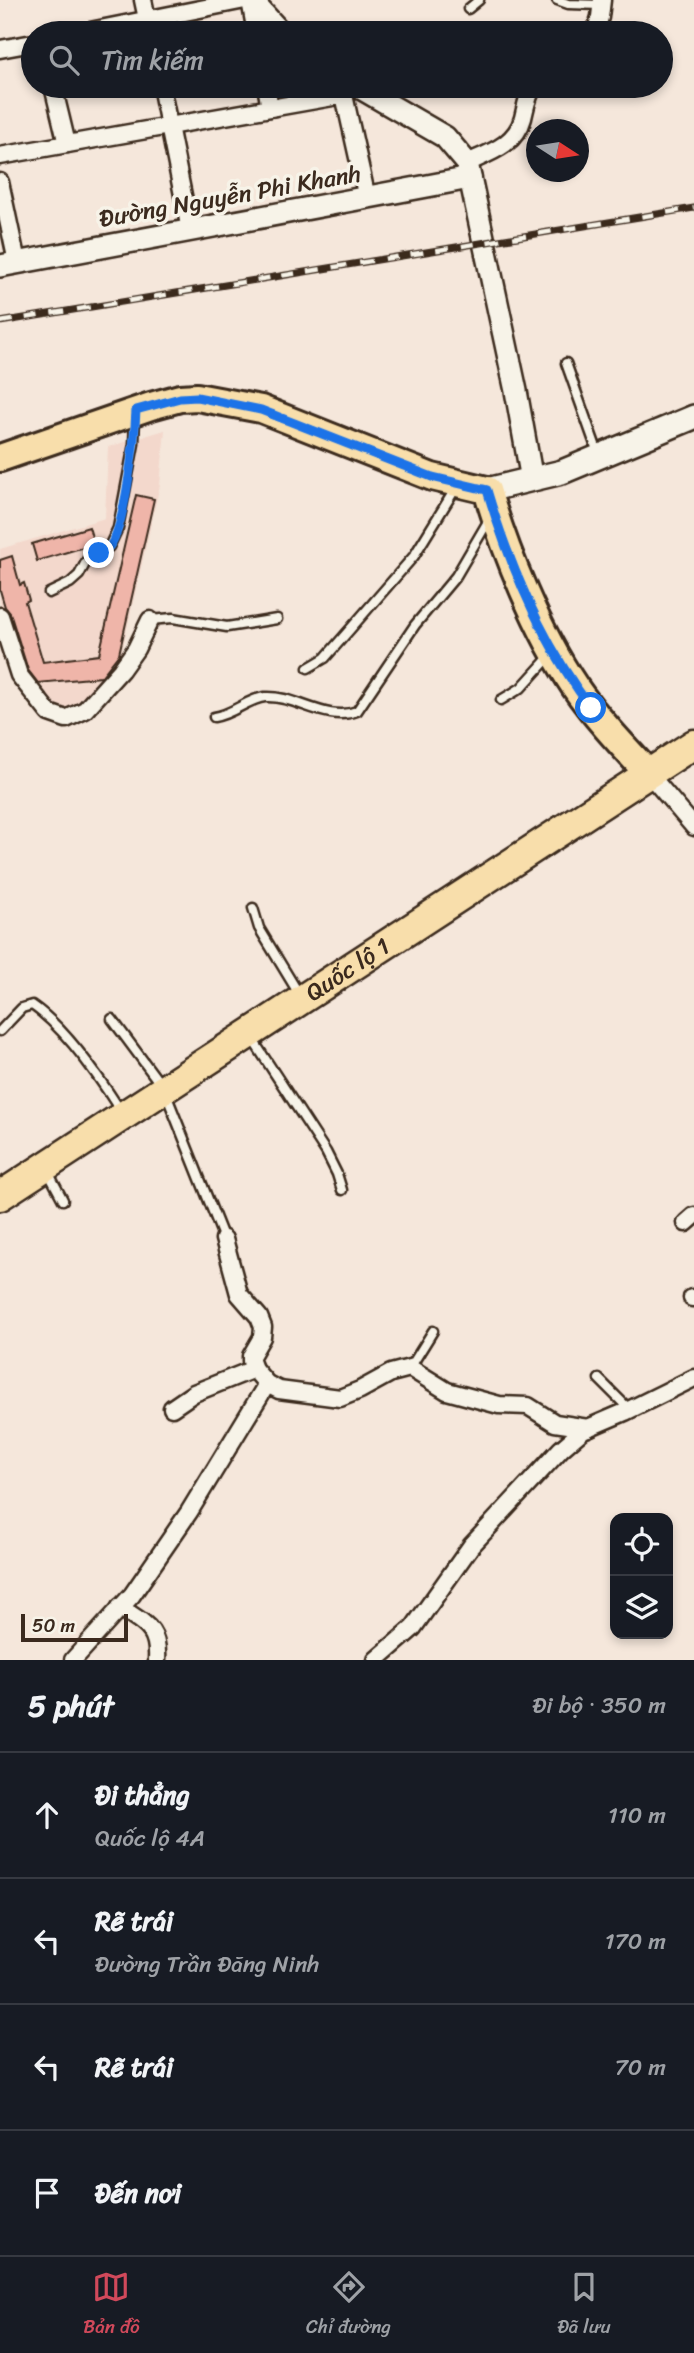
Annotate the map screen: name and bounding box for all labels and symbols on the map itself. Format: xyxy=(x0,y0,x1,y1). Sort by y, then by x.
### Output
north arrow xyxy=(526,119,589,182)
street label: Đường Nguyễn Phi Khanh xyxy=(96,152,364,240)
route end xyxy=(83,537,114,568)
route start xyxy=(575,692,606,723)
street label: Quốc lộ 1 xyxy=(297,926,399,1013)
scale bar xyxy=(21,1611,128,1643)

